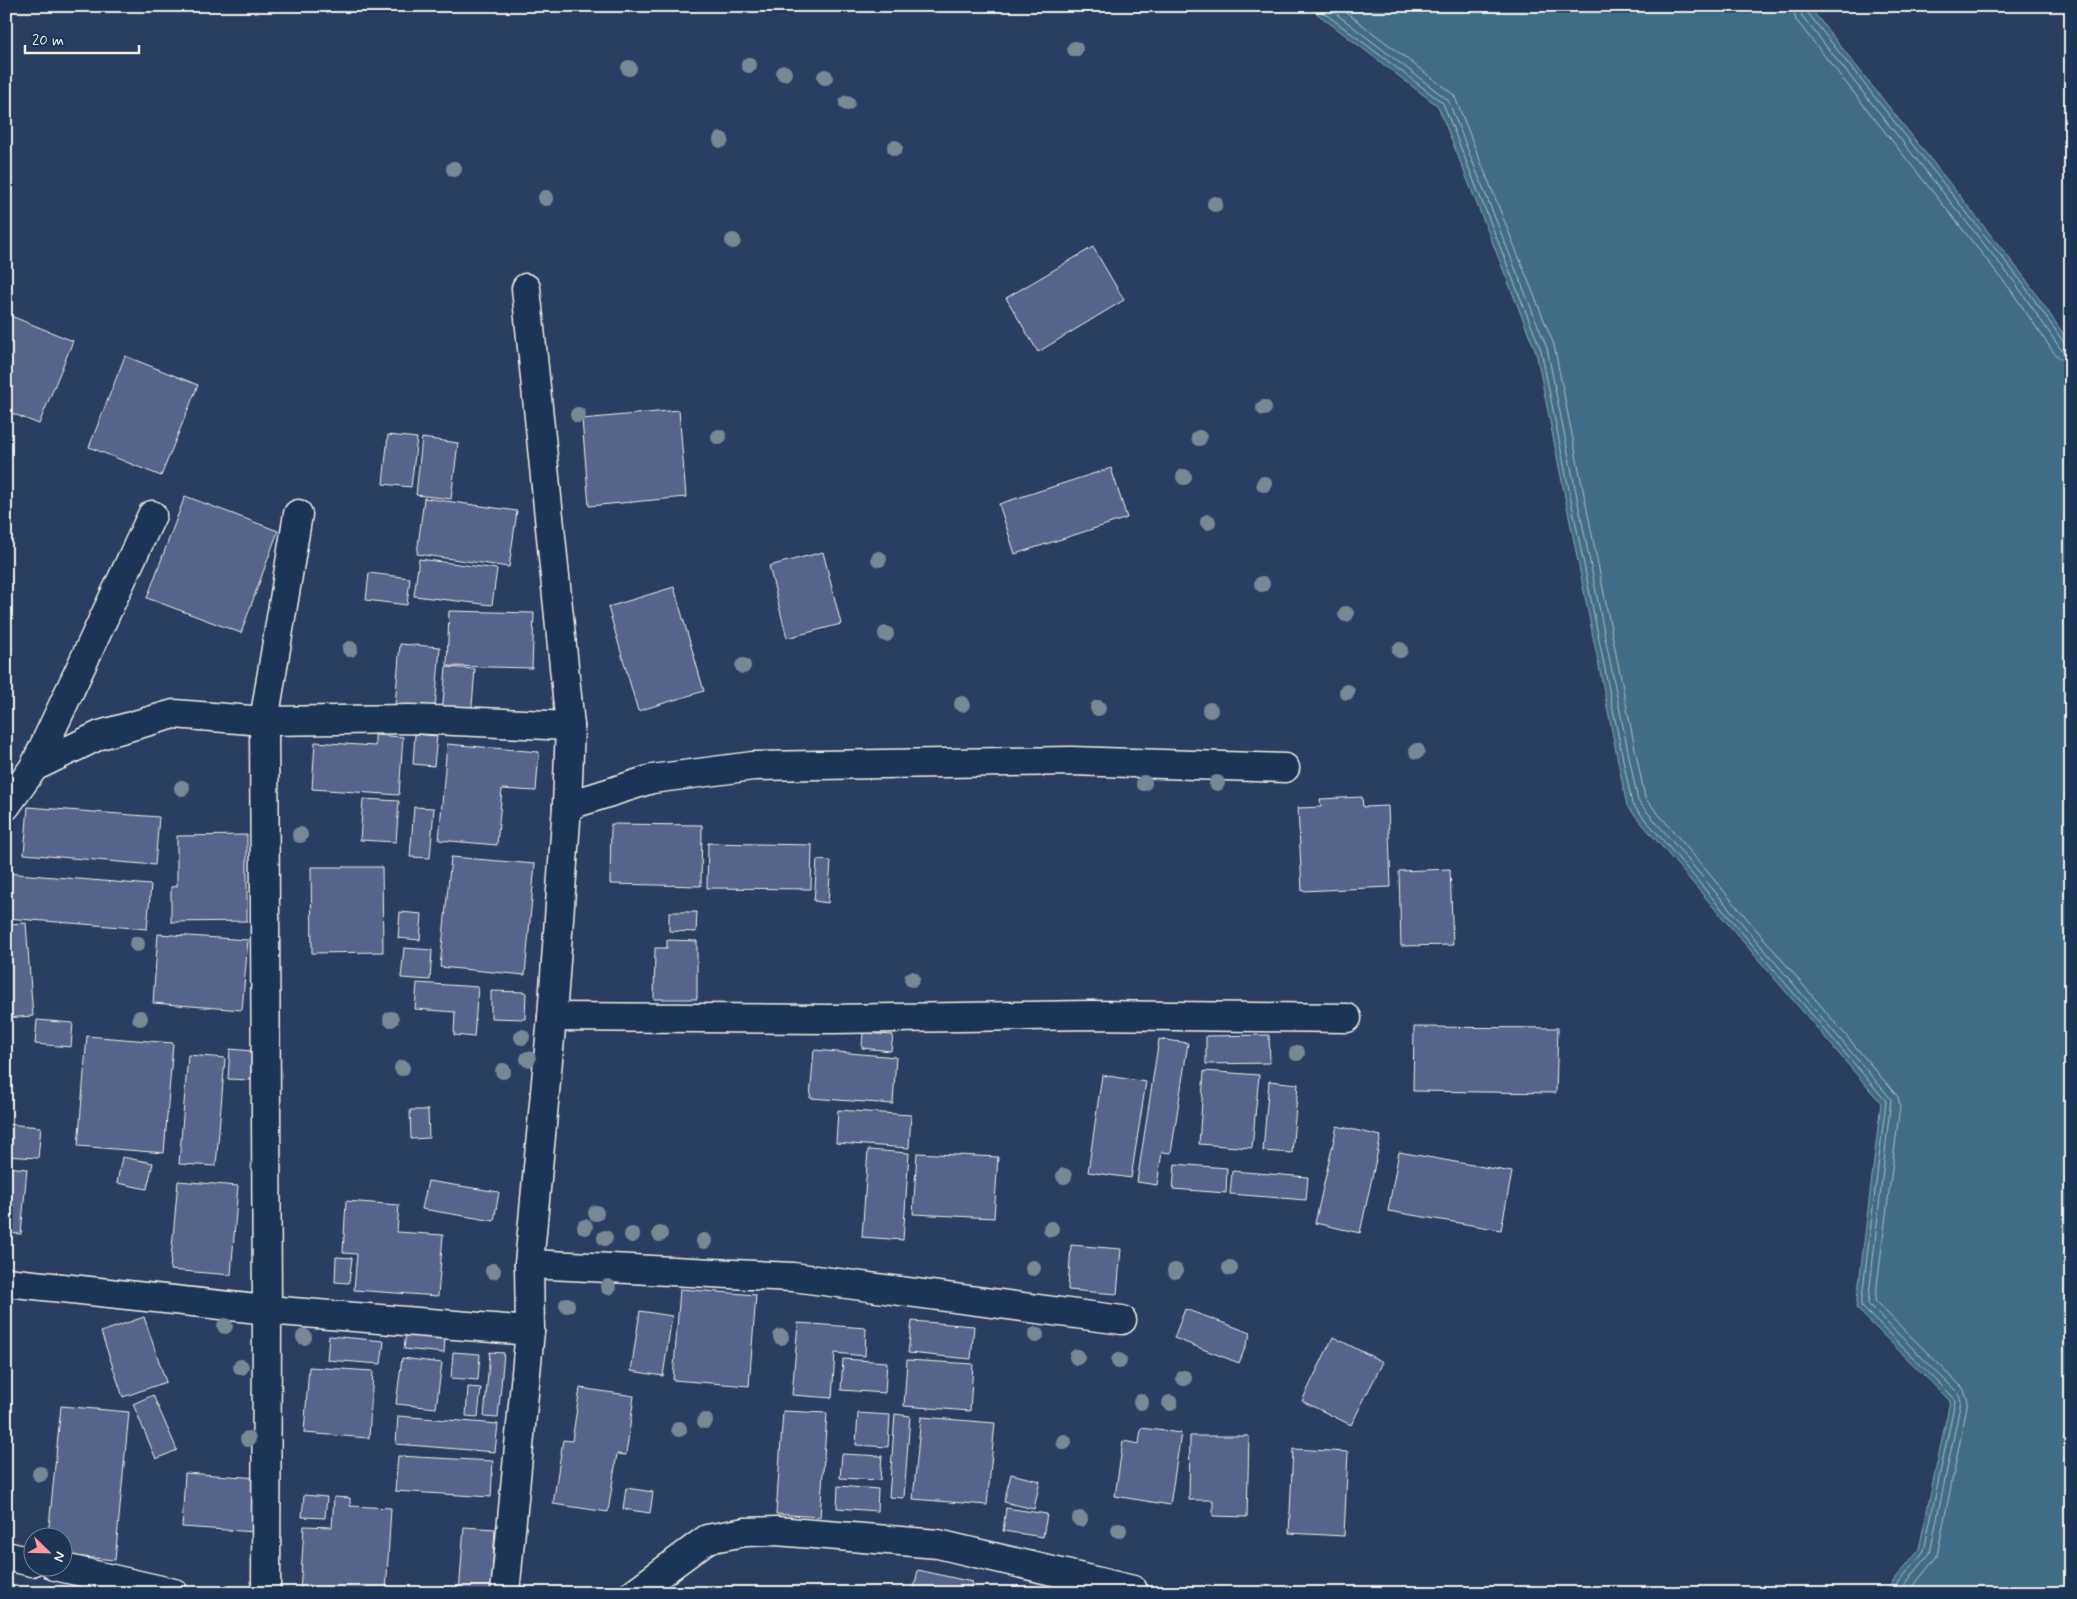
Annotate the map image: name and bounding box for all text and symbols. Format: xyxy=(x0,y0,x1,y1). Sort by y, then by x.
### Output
scale bar xyxy=(25,22,139,54)
text: 20 m xyxy=(32,31,64,51)
north arrow xyxy=(22,1526,72,1576)
text: N xyxy=(49,1549,69,1564)

